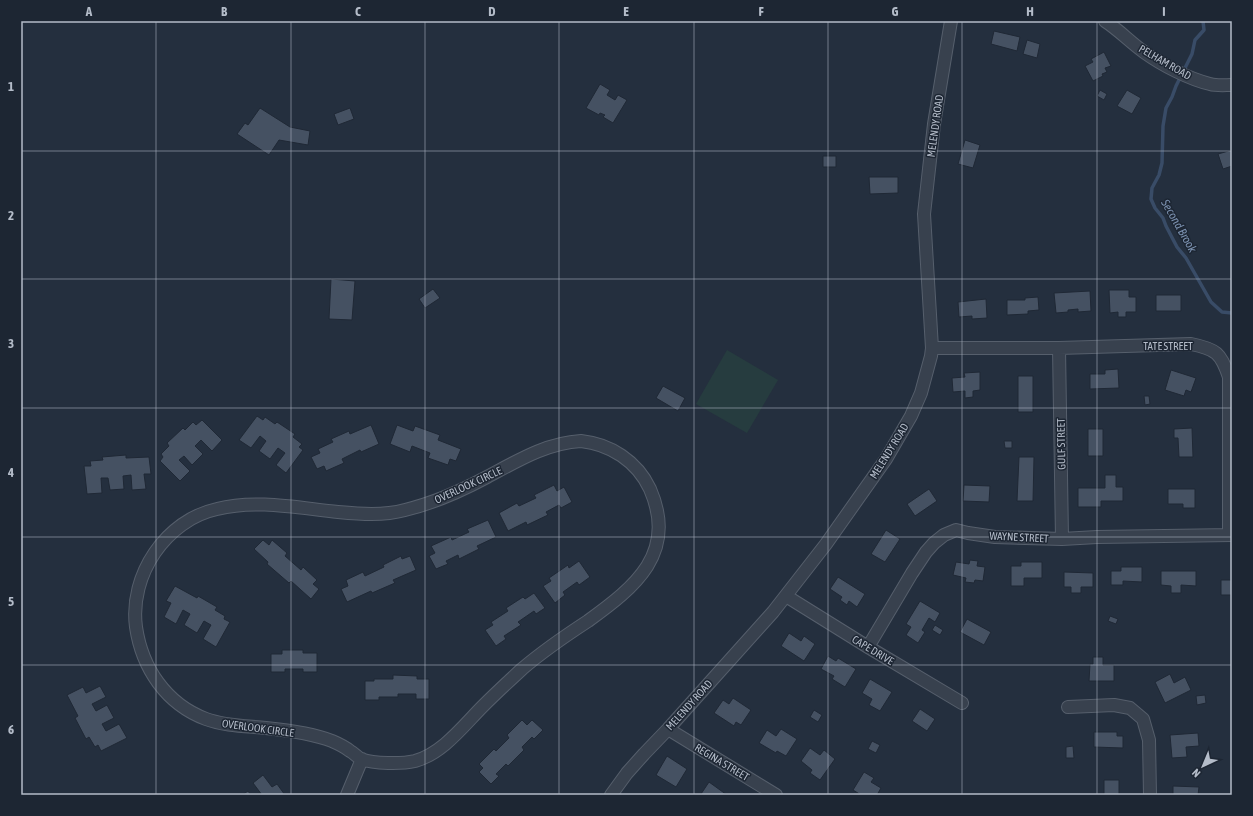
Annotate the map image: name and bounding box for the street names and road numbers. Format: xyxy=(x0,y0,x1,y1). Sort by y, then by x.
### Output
street label: PELHAM ROAD xyxy=(1137,42,1193,82)
street label: MELENDY ROAD xyxy=(925,94,945,158)
street label: TATE STREET xyxy=(1143,340,1193,352)
street label: GULF STREET xyxy=(1055,418,1067,470)
street label: MELENDY ROAD xyxy=(867,421,911,481)
street label: OVERLOOK CIRCLE xyxy=(433,464,504,506)
street label: WAYNE STREET xyxy=(989,529,1049,545)
street label: CAPE DRIVE xyxy=(850,633,896,667)
street label: MELENDY ROAD xyxy=(663,678,715,732)
street label: OVERLOOK CIRCLE xyxy=(221,717,295,739)
street label: REGINA STREET xyxy=(693,741,752,783)

